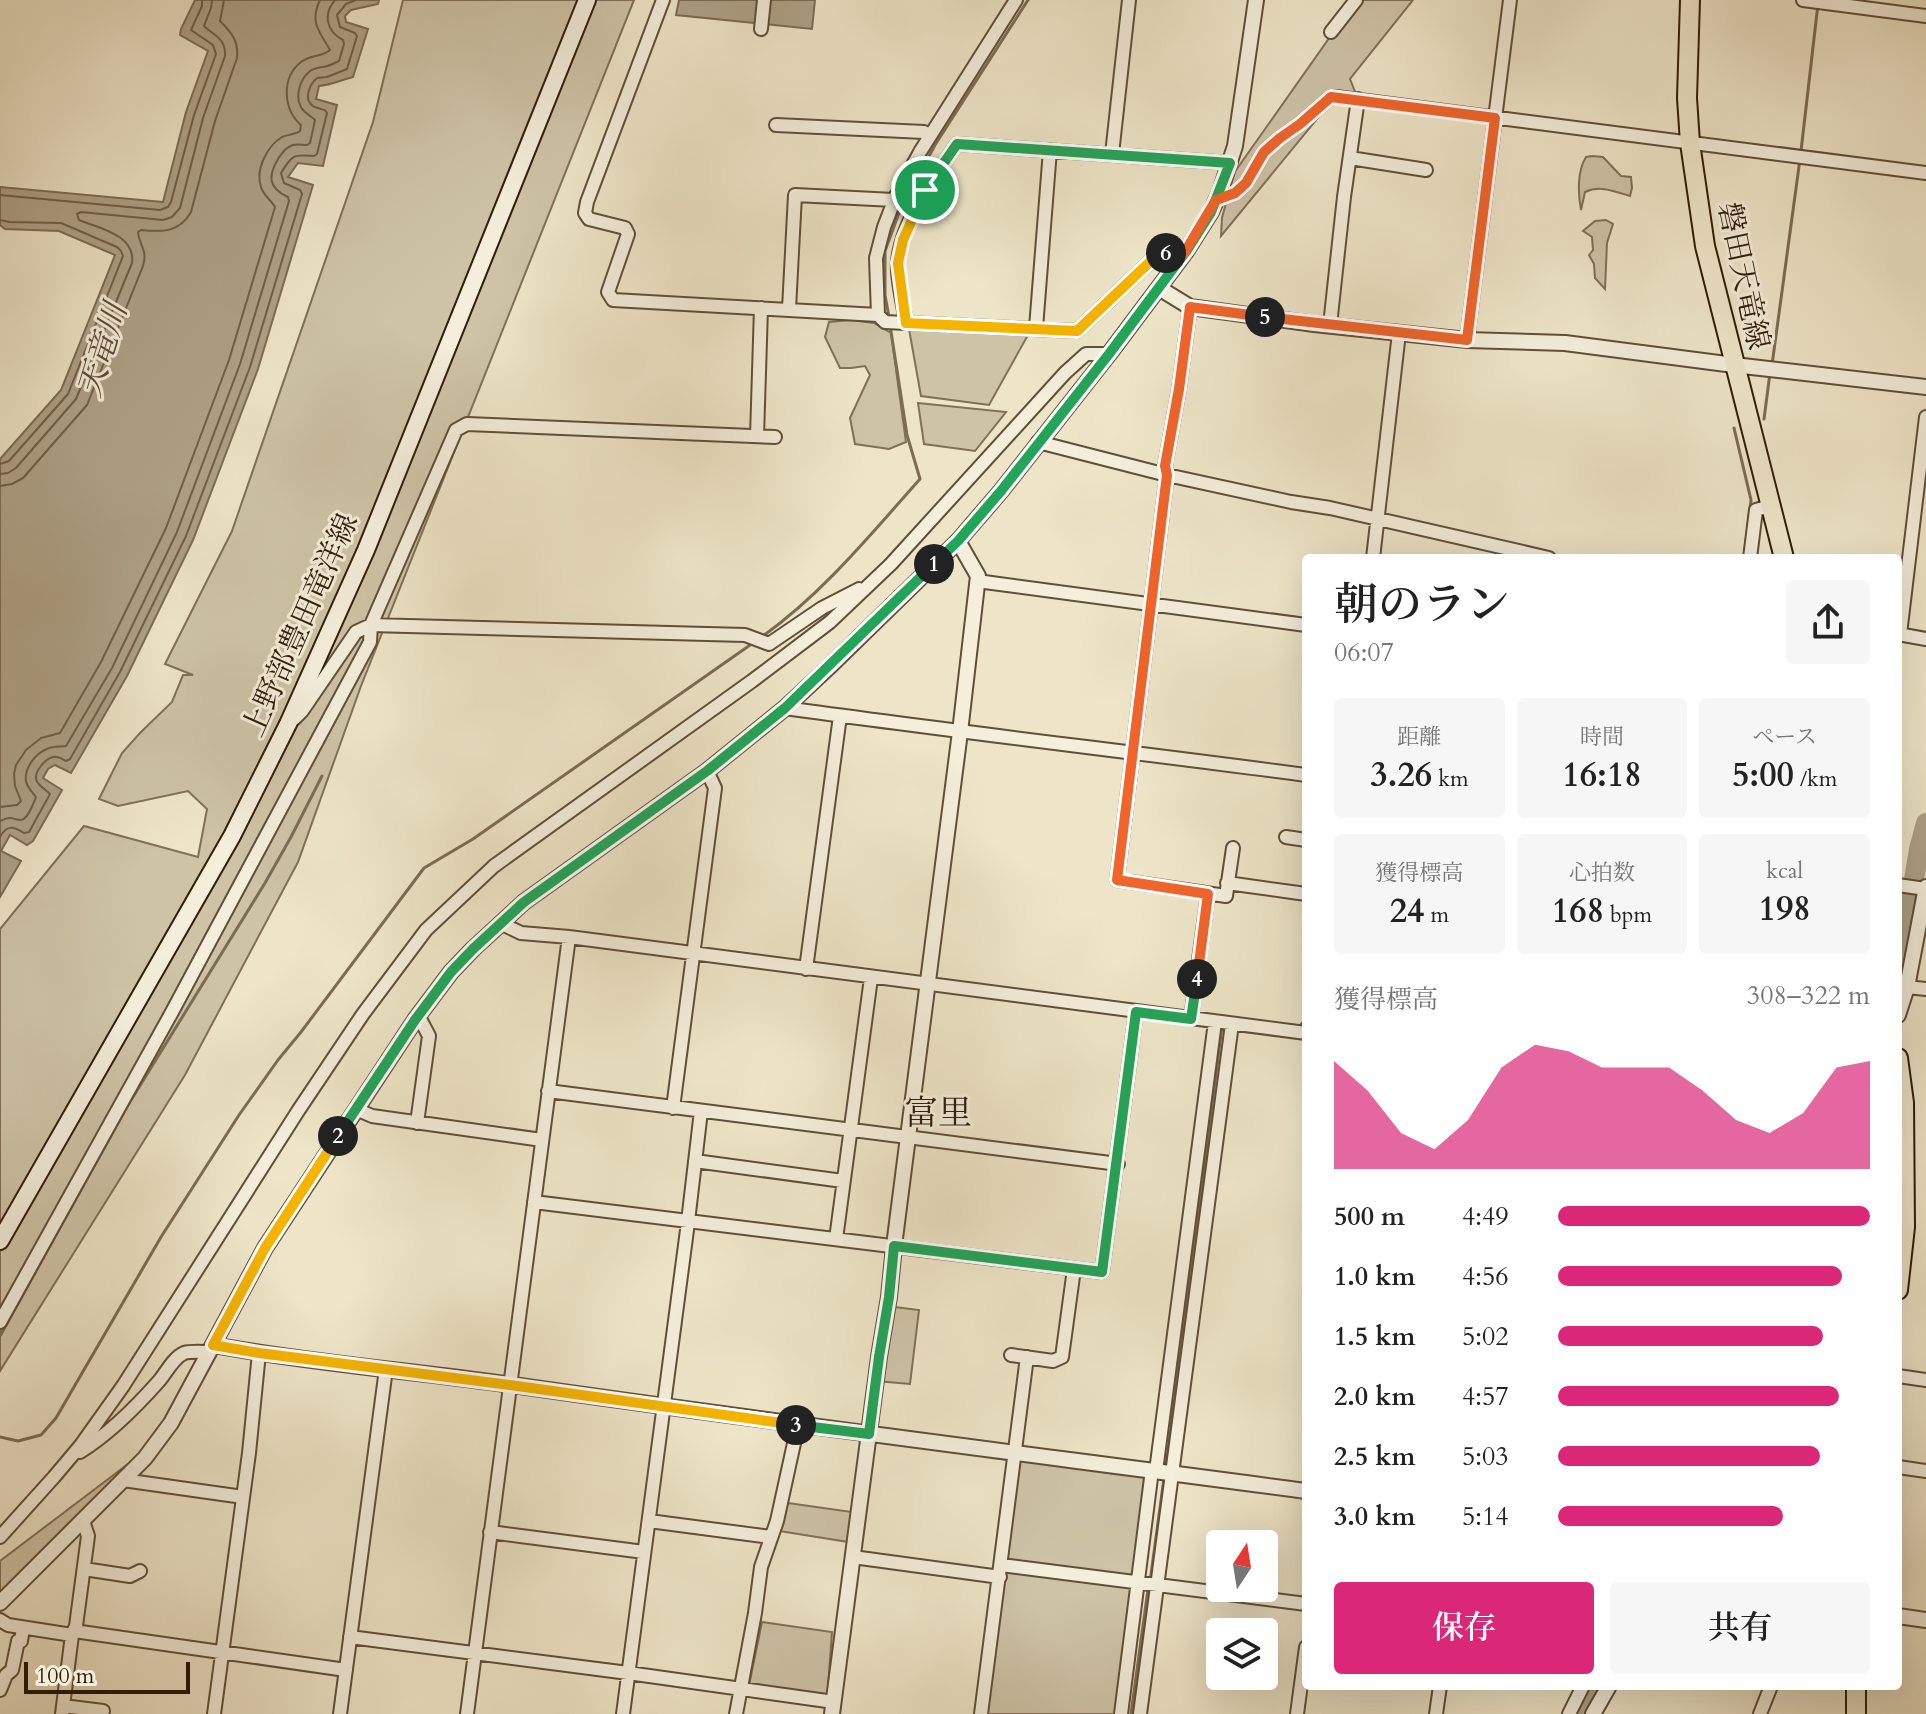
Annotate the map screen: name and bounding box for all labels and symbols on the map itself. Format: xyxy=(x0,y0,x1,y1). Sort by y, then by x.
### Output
pin xyxy=(891,156,959,224)
street label: 磐田天竜線 xyxy=(1708,198,1779,354)
pin: 6 xyxy=(1146,233,1186,273)
water label: 天竜川 xyxy=(68,295,139,403)
pin: 5 xyxy=(1245,297,1285,337)
street label: 上野部豊田竜洋線 xyxy=(233,507,368,743)
pin: 1 xyxy=(914,544,954,584)
pin: 4 xyxy=(1177,959,1217,999)
district label: 富里 xyxy=(904,1090,972,1136)
pin: 2 xyxy=(318,1116,358,1156)
pin: 3 xyxy=(776,1405,816,1445)
north arrow xyxy=(1206,1530,1278,1602)
scale bar xyxy=(24,1658,190,1694)

